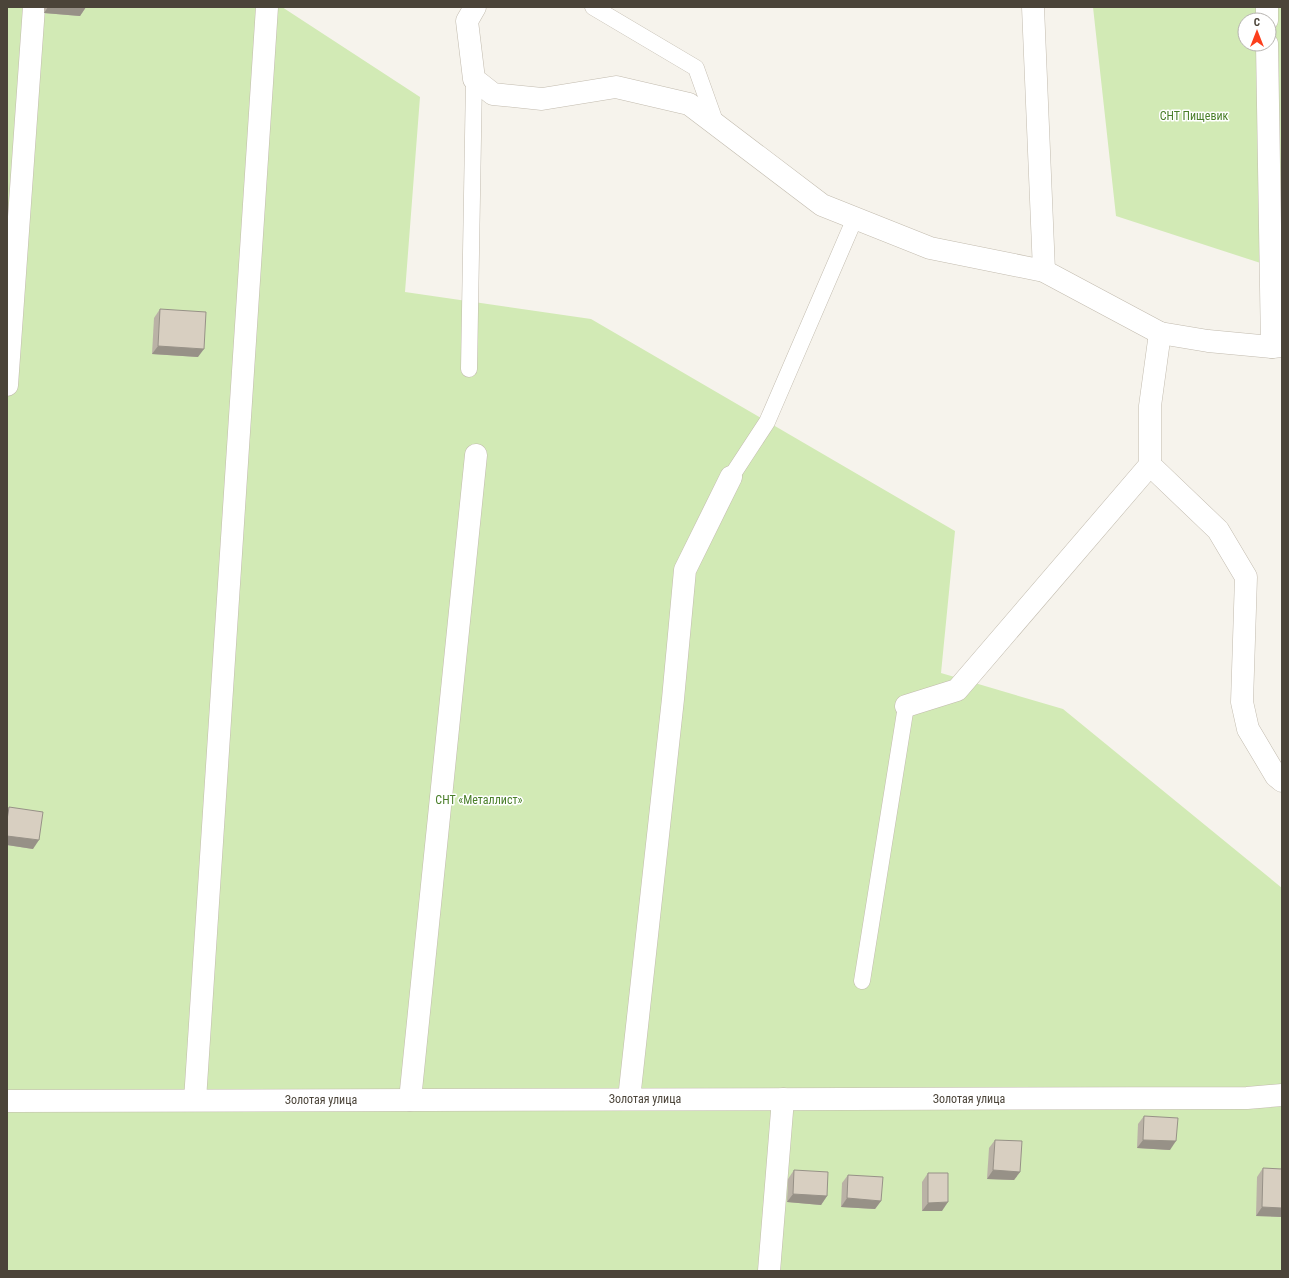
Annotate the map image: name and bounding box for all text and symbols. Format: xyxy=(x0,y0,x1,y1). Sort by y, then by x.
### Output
north arrow xyxy=(1237,12,1277,52)
text: С xyxy=(1254,16,1260,29)
park label: СНТ Пищевик xyxy=(1160,109,1229,123)
park label: СНТ «Металлист» xyxy=(435,793,523,807)
street label: Золотая улица xyxy=(609,1092,681,1106)
street label: Золотая улица xyxy=(933,1092,1005,1106)
street label: Золотая улица xyxy=(285,1093,357,1107)

